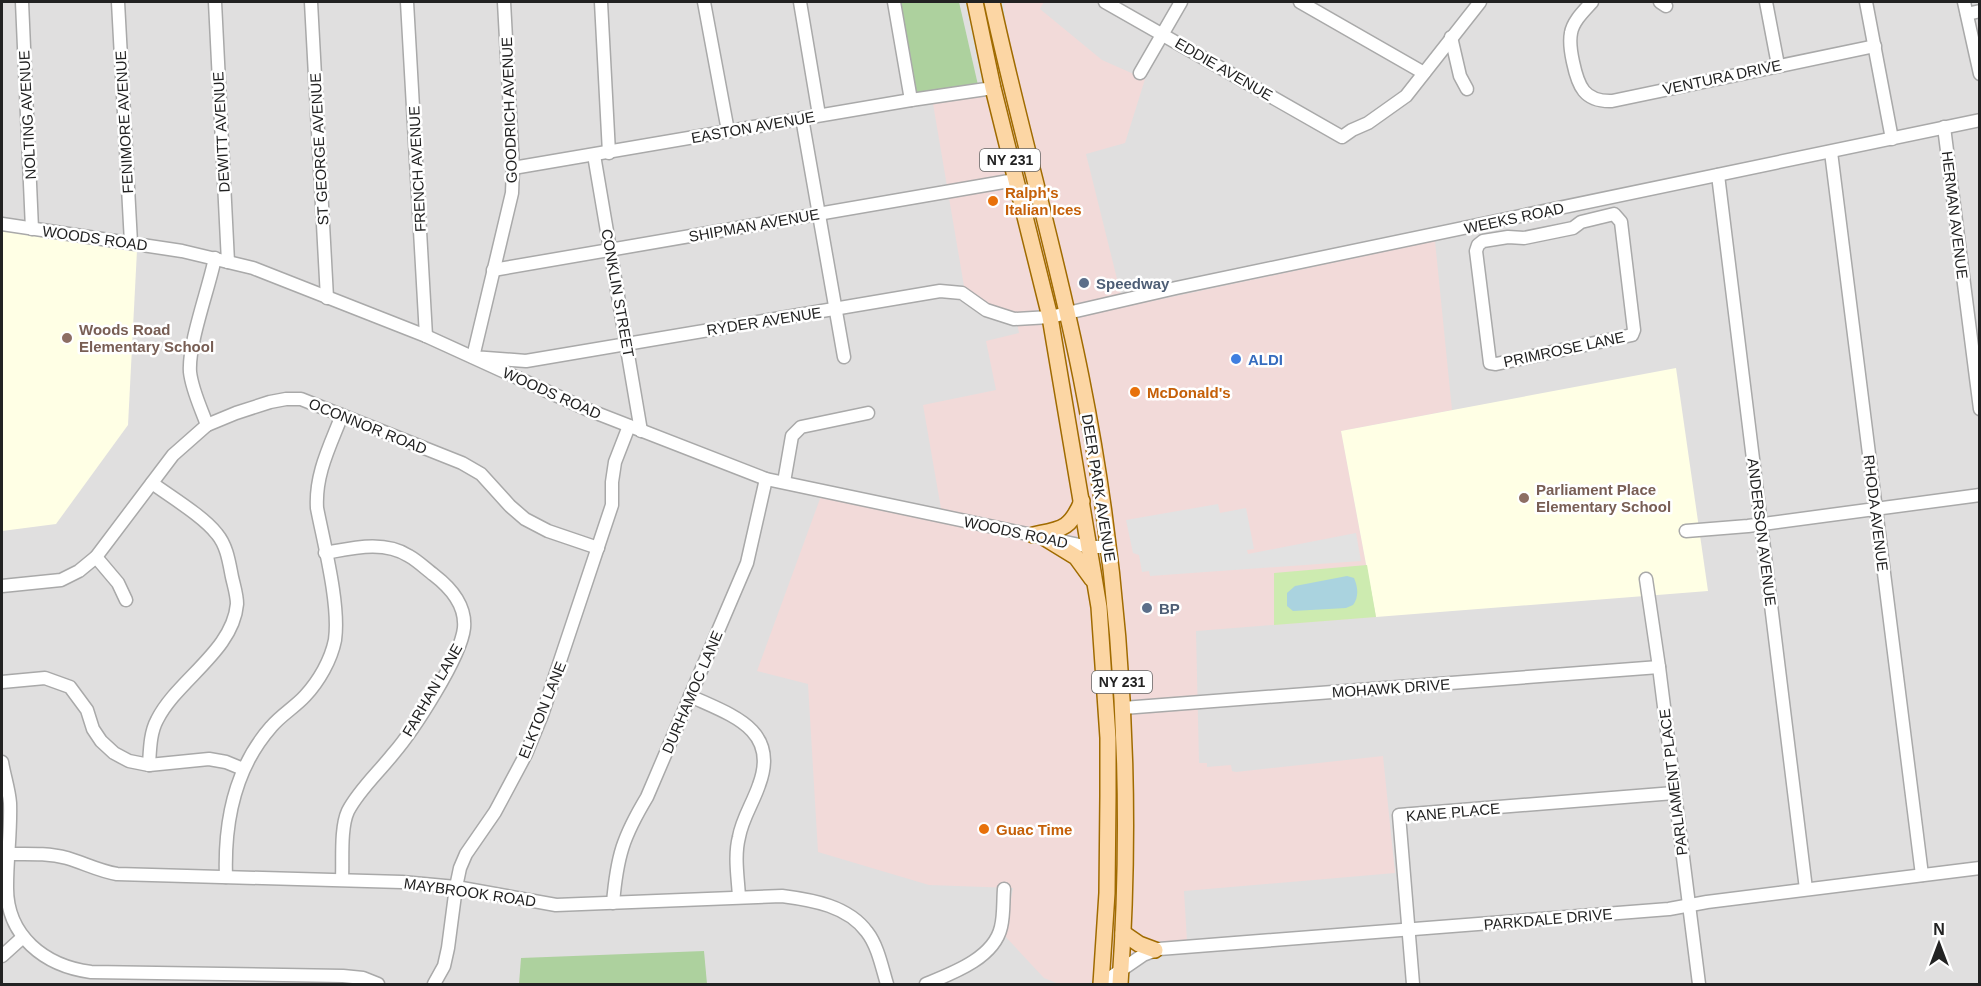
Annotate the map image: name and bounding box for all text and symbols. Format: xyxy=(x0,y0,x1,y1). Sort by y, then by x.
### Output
street label: EDDIE AVENUE xyxy=(1172,34,1276,104)
street label: GOODRICH AVENUE xyxy=(498,37,520,183)
street label: NOLTING AVENUE xyxy=(15,50,39,180)
street label: FENIMORE AVENUE xyxy=(112,50,136,194)
street label: VENTURA DRIVE xyxy=(1661,56,1783,98)
street label: DEWITT AVENUE xyxy=(209,71,233,193)
street label: ST GEORGE AVENUE xyxy=(307,72,331,226)
street label: FRENCH AVENUE xyxy=(405,105,429,233)
street label: EASTON AVENUE xyxy=(690,108,816,146)
road number: NY 231 xyxy=(980,149,1040,171)
street label: HERMAN AVENUE xyxy=(1939,150,1971,280)
place label: Ralph's Italian Ices xyxy=(1005,184,1082,218)
marker: Ralph's Italian Ices xyxy=(986,194,1000,208)
street label: WEEKS ROAD xyxy=(1463,199,1566,237)
street label: SHIPMAN AVENUE xyxy=(687,205,821,245)
street label: WOODS ROAD xyxy=(41,222,149,254)
street label: CONKLIN STREET xyxy=(598,227,638,359)
place label: Speedway xyxy=(1096,275,1170,292)
marker: Speedway xyxy=(1077,276,1091,290)
street label: RYDER AVENUE xyxy=(705,304,823,338)
place label: Woods Road Elementary School xyxy=(79,321,214,355)
street label: PRIMROSE LANE xyxy=(1502,328,1626,370)
marker: Woods Road Elementary School xyxy=(60,331,74,345)
place label: ALDI xyxy=(1248,351,1283,368)
marker: ALDI xyxy=(1229,352,1243,366)
street label: WOODS ROAD xyxy=(500,364,604,422)
place label: McDonald's xyxy=(1147,384,1231,401)
marker: McDonald's xyxy=(1128,385,1142,399)
street label: OCONNOR ROAD xyxy=(306,395,430,458)
street label: DEER PARK AVENUE xyxy=(1079,413,1119,563)
street label: RHODA AVENUE xyxy=(1860,454,1892,572)
street label: ANDERSON AVENUE xyxy=(1744,457,1780,607)
place label: Parliament Place Elementary School xyxy=(1536,481,1671,515)
marker: Parliament Place Elementary School xyxy=(1517,491,1531,505)
street label: WOODS ROAD xyxy=(962,513,1070,551)
place label: BP xyxy=(1159,600,1180,617)
marker: BP xyxy=(1140,601,1154,615)
street label: DURHAMOC LANE xyxy=(658,628,726,756)
street label: FARHAN LANE xyxy=(399,641,465,739)
street label: ELKTON LANE xyxy=(515,659,569,761)
road number: NY 231 xyxy=(1092,671,1152,693)
street label: MOHAWK DRIVE xyxy=(1331,675,1451,701)
street label: PARLIAMENT PLACE xyxy=(1656,708,1690,856)
street label: KANE PLACE xyxy=(1405,799,1501,825)
place label: Guac Time xyxy=(996,821,1072,838)
marker: Guac Time xyxy=(977,822,991,836)
street label: MAYBROOK ROAD xyxy=(403,874,537,910)
street label: PARKDALE DRIVE xyxy=(1483,905,1613,933)
north arrow xyxy=(1909,914,1969,974)
text: N xyxy=(1933,921,1945,938)

